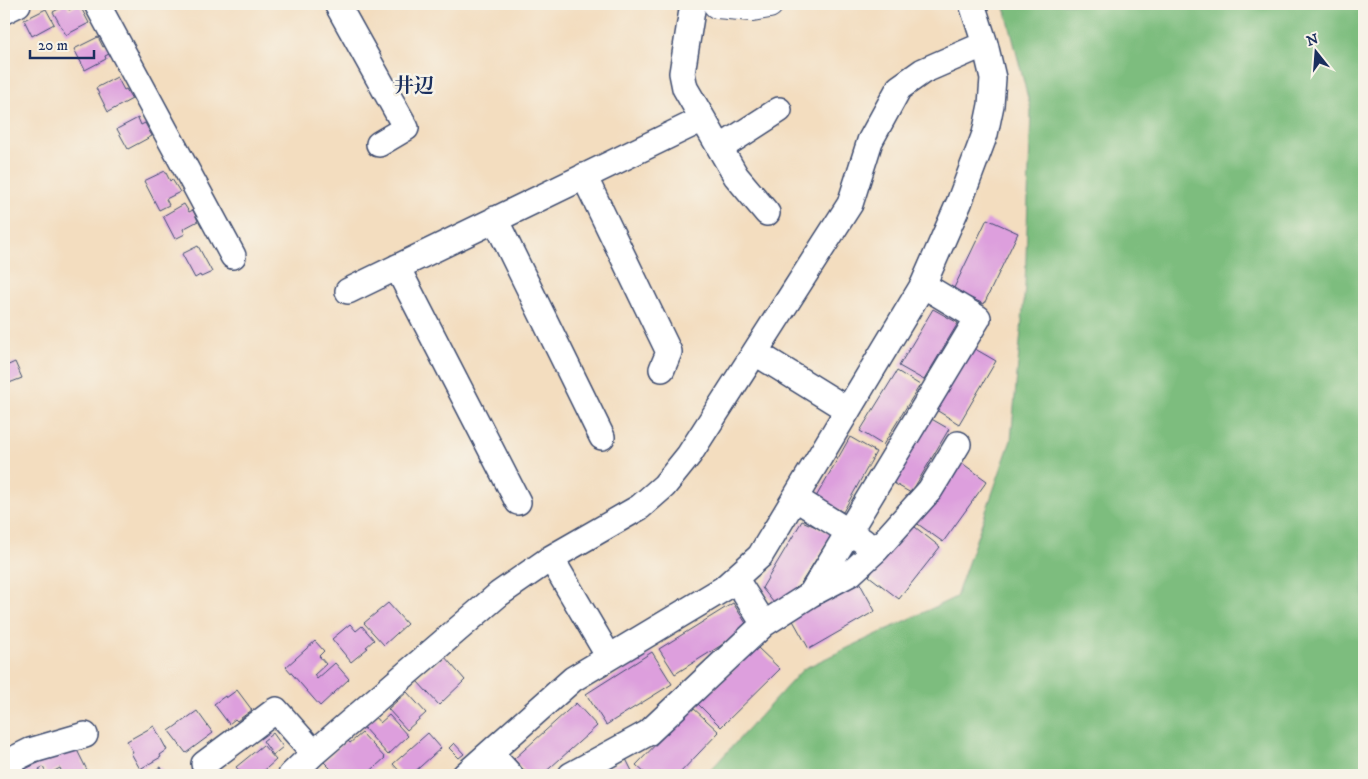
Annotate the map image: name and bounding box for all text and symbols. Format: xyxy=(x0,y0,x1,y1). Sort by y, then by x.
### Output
scale bar xyxy=(30,28,94,60)
north arrow xyxy=(1290,28,1340,78)
text: N xyxy=(1304,30,1321,51)
text: 20 m xyxy=(38,36,68,55)
district label: 井辺 xyxy=(394,74,434,99)

